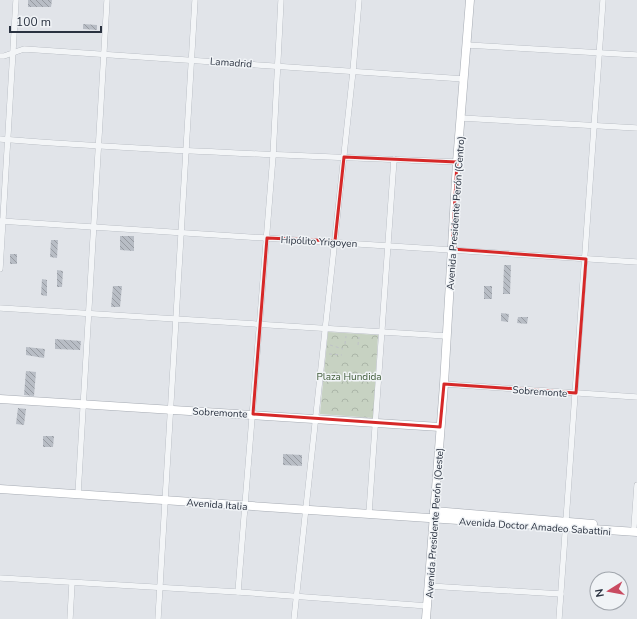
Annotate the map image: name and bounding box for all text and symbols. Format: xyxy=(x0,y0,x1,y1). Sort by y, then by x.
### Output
scale bar xyxy=(10,8,101,34)
text: 100 m xyxy=(16,14,51,30)
street label: Lamadrid xyxy=(209,55,253,71)
street label: Avenida Presidente Perón (Centro) xyxy=(444,136,468,291)
street label: Hipólito Yrigoyen xyxy=(280,233,358,251)
park label: Plaza Hundida xyxy=(316,370,382,384)
street label: Sobremonte xyxy=(512,383,568,401)
street label: Sobremonte xyxy=(192,405,248,421)
street label: Avenida Presidente Perón (Oeste) xyxy=(423,447,447,599)
street label: Avenida Italia xyxy=(186,496,248,514)
street label: Avenida Doctor Amadeo Sabattini xyxy=(459,515,611,539)
north arrow xyxy=(589,571,629,611)
text: N xyxy=(592,587,608,598)

